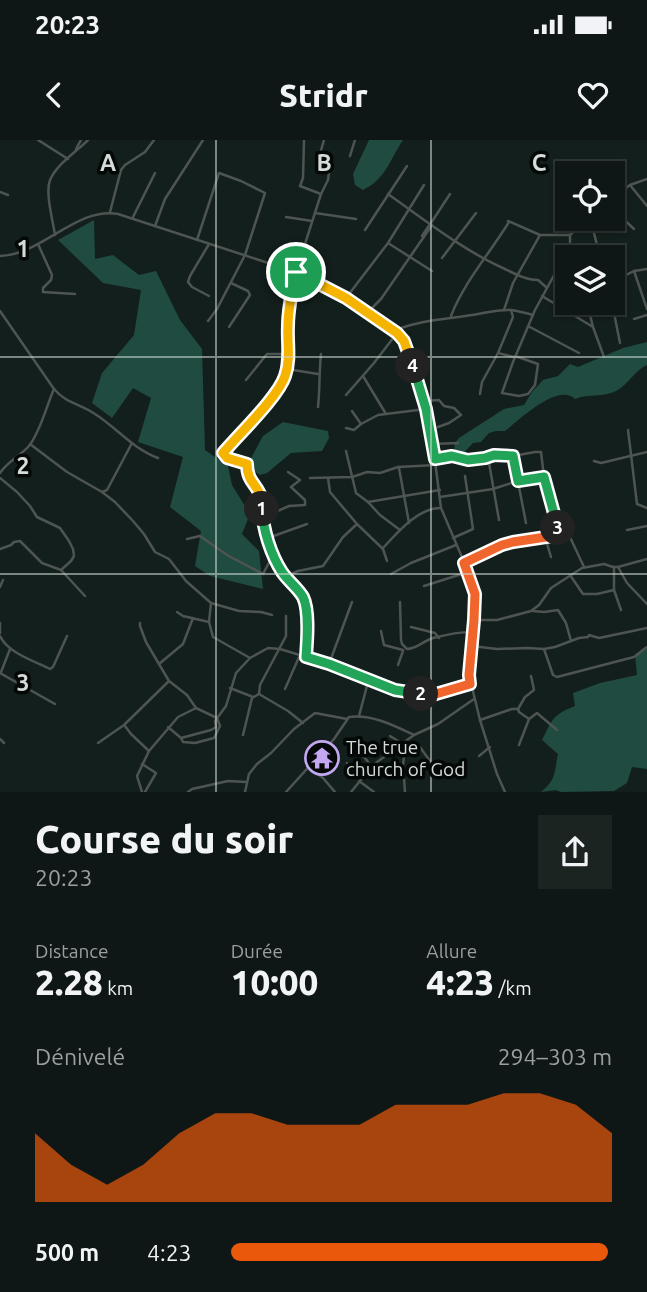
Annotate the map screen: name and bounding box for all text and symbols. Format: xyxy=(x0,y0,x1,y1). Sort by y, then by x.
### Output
text: 20:23 xyxy=(35,10,100,39)
icon: back xyxy=(35,76,73,114)
icon: heart xyxy=(574,76,612,114)
text: Stridr xyxy=(279,77,368,113)
text: A xyxy=(100,150,116,175)
text: B xyxy=(316,150,332,175)
text: C xyxy=(532,150,547,175)
map controls xyxy=(555,161,625,315)
button: locate xyxy=(555,161,625,231)
text: 1 xyxy=(17,236,29,261)
pin xyxy=(266,242,326,302)
button: layers xyxy=(555,245,625,315)
icon: arrive xyxy=(277,253,315,291)
pin: 4 xyxy=(396,348,430,384)
text: 4 xyxy=(407,354,418,376)
text: 2 xyxy=(17,453,29,478)
pin: 1 xyxy=(244,492,280,526)
text: 1 xyxy=(256,497,267,519)
pin: 3 xyxy=(540,510,576,546)
text: 3 xyxy=(552,516,563,538)
text: 3 xyxy=(17,670,29,695)
pin: 2 xyxy=(404,676,438,712)
text: 2 xyxy=(415,682,426,704)
place label: The true church of God xyxy=(346,736,465,780)
temple icon: The true church of God xyxy=(303,739,341,777)
button: share xyxy=(538,815,612,889)
text: Course du soir xyxy=(35,818,293,860)
text: 20:23 xyxy=(35,865,93,890)
text: Distance xyxy=(35,940,109,962)
text: Durée xyxy=(231,940,283,962)
text: Allure xyxy=(426,940,477,962)
text: 2.28 xyxy=(35,962,103,1002)
text: 10:00 xyxy=(231,962,318,1002)
text: 4:23 xyxy=(426,962,494,1002)
text: km xyxy=(103,977,133,999)
text: /km xyxy=(494,977,532,999)
text: Dénivelé xyxy=(35,1044,125,1069)
text: 294–303 m xyxy=(498,1044,612,1069)
text: 500 m xyxy=(35,1240,99,1265)
text: 4:23 xyxy=(147,1240,192,1265)

